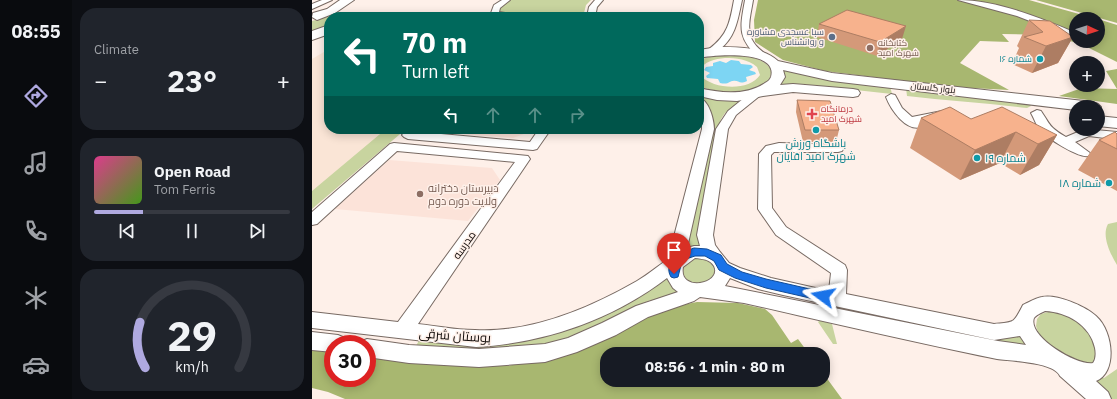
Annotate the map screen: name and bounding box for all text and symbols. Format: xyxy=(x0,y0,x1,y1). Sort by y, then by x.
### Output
north arrow xyxy=(1069,12,1105,48)
map controls xyxy=(1069,12,1105,136)
text: 08:55 xyxy=(11,20,61,43)
text: 70 m xyxy=(402,24,467,61)
place label: سبا عسجدی مشاوره و روانشناس xyxy=(747,26,824,47)
icon: left xyxy=(336,28,388,80)
marker: سبا عسجدی مشاوره و روانشناس xyxy=(827,32,837,42)
place label: کتابخانه شهرک امید xyxy=(878,37,919,58)
text: Climate xyxy=(94,41,139,58)
marker: کتابخانه شهرک امید xyxy=(865,43,875,53)
place label: شماره ۱۶ xyxy=(999,53,1032,64)
marker: شماره ۱۶ xyxy=(1035,54,1045,64)
button: + xyxy=(1069,56,1105,92)
text: Turn left xyxy=(402,60,470,83)
text: 23° xyxy=(167,61,217,100)
text: − xyxy=(94,66,107,95)
text: + xyxy=(277,66,290,95)
street label: بلوار گلستان xyxy=(910,80,956,95)
icon: directions xyxy=(22,82,50,110)
button: − xyxy=(1069,100,1105,136)
place label: درمانگاه شهرک امید xyxy=(821,103,862,124)
icon: left xyxy=(440,104,462,126)
icon: ahead xyxy=(482,104,504,126)
icon: ahead xyxy=(524,104,546,126)
icon: right xyxy=(566,104,588,126)
marker: درمانگاه شهرک امید xyxy=(806,108,818,120)
marker: باشگاه ورزش شهرک امید اقایان xyxy=(811,125,821,135)
place label: باشگاه ورزش شهرک امید اقایان xyxy=(776,136,856,163)
icon: music xyxy=(22,149,50,177)
place label: شماره ۱۹ xyxy=(985,151,1026,165)
marker: شماره ۱۹ xyxy=(972,153,982,163)
text: Open Road xyxy=(154,162,231,181)
place label: شماره ۱۸ xyxy=(1059,176,1101,190)
marker: شماره ۱۸ xyxy=(1104,178,1114,188)
text: Tom Ferris xyxy=(154,181,216,198)
place label: دبیرستان دخترانه ولایت دوره دوم xyxy=(428,181,499,209)
marker: دبیرستان دخترانه ولایت دوره دوم xyxy=(415,189,425,199)
icon: phone xyxy=(22,217,50,245)
icon: previous xyxy=(116,220,138,242)
icon: pause xyxy=(181,220,203,242)
icon: next xyxy=(246,220,268,242)
street label: مدرسه xyxy=(449,228,479,262)
pin xyxy=(657,233,691,274)
icon: arrive xyxy=(663,239,685,261)
position arrow xyxy=(802,275,844,317)
icon: climate xyxy=(22,284,50,312)
text: 29 xyxy=(167,308,217,362)
street label: بوستان شرقی xyxy=(418,324,492,347)
speed limit sign: 30 xyxy=(324,335,376,387)
icon: car xyxy=(22,351,50,379)
text: km/h xyxy=(175,356,209,375)
text: 08:56 · 1 min · 80 m xyxy=(645,357,785,376)

